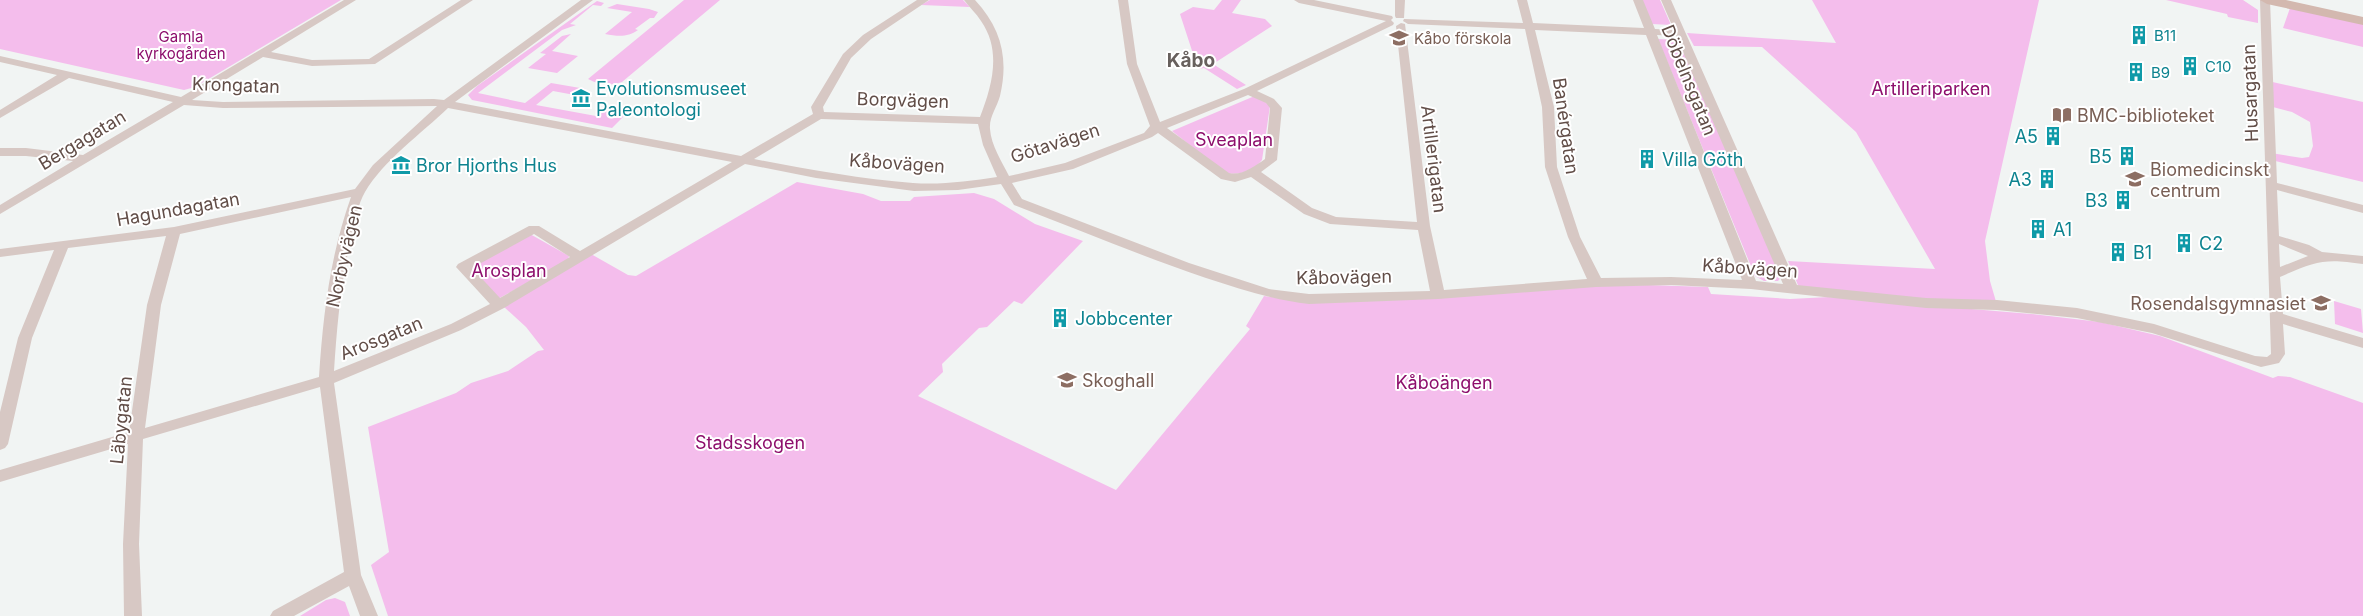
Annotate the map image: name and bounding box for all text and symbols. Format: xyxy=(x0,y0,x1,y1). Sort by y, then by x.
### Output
street label: Döbelnsgatan xyxy=(1657,22,1721,138)
building icon: B11 xyxy=(2128,24,2150,46)
place label: B11 xyxy=(2154,26,2176,45)
park label: Gamla kyrkogården xyxy=(136,27,226,63)
school or university icon: Kåbo förskola xyxy=(1388,27,1410,49)
place label: Kåbo förskola xyxy=(1414,29,1512,48)
street label: Husargatan xyxy=(2238,44,2262,142)
district label: Kåbo xyxy=(1167,49,1215,72)
building icon: C10 xyxy=(2179,55,2201,77)
place label: C10 xyxy=(2205,57,2232,76)
building icon: B9 xyxy=(2125,61,2147,83)
place label: B9 xyxy=(2151,63,2170,82)
street label: Krongatan xyxy=(192,73,280,97)
street label: Banérgatan xyxy=(1549,76,1583,176)
place label: Evolutionsmuseet Paleontologi xyxy=(596,78,746,120)
park label: Artilleriparken xyxy=(1871,78,1991,99)
museum icon: Evolutionsmuseet Paleontologi xyxy=(570,87,592,109)
street label: Borgvägen xyxy=(856,88,950,112)
street label: Artillerigatan xyxy=(1417,104,1451,214)
library icon: BMC-biblioteket xyxy=(2051,104,2073,126)
place label: BMC-biblioteket xyxy=(2077,105,2215,126)
street label: Bergagatan xyxy=(35,106,129,174)
street label: Götavägen xyxy=(1008,119,1102,167)
building icon: A5 xyxy=(2042,125,2064,147)
place label: A5 xyxy=(2015,126,2038,147)
park label: Sveaplan xyxy=(1195,129,1273,150)
building icon: B5 xyxy=(2116,145,2138,167)
place label: B5 xyxy=(2089,146,2112,167)
building icon: Villa Göth xyxy=(1636,148,1658,170)
street label: Kåbovägen xyxy=(848,149,946,177)
place label: Villa Göth xyxy=(1662,149,1743,170)
museum icon: Bror Hjorths Hus xyxy=(390,154,412,176)
place label: Bror Hjorths Hus xyxy=(416,155,557,176)
place label: Biomedicinskt centrum xyxy=(2150,159,2269,201)
building icon: A3 xyxy=(2036,168,2058,190)
school or university icon: Biomedicinskt centrum xyxy=(2124,168,2146,190)
place label: A3 xyxy=(2008,169,2032,190)
street label: Hagundagatan xyxy=(115,188,241,230)
building icon: B3 xyxy=(2112,189,2134,211)
place label: B3 xyxy=(2085,190,2108,211)
street label: Norbyvägen xyxy=(322,203,366,309)
building icon: A1 xyxy=(2027,218,2049,240)
place label: A1 xyxy=(2053,219,2072,240)
building icon: C2 xyxy=(2173,232,2195,254)
place label: C2 xyxy=(2199,233,2223,254)
building icon: B1 xyxy=(2107,241,2129,263)
place label: B1 xyxy=(2133,242,2152,263)
street label: Kåbovägen xyxy=(1701,254,1799,282)
park label: Arosplan xyxy=(471,260,547,281)
street label: Kåbovägen xyxy=(1296,266,1392,288)
school or university icon: Rosendalsgymnasiet xyxy=(2310,292,2332,314)
place label: Rosendalsgymnasiet xyxy=(2130,293,2306,314)
building icon: Jobbcenter xyxy=(1049,307,1071,329)
place label: Jobbcenter xyxy=(1075,308,1173,329)
street label: Arosgatan xyxy=(337,312,425,364)
school or university icon: Skoghall xyxy=(1056,369,1078,391)
place label: Skoghall xyxy=(1082,370,1154,391)
park label: Kåboängen xyxy=(1395,372,1493,393)
street label: Läbygatan xyxy=(106,375,136,465)
park label: Stadsskogen xyxy=(695,432,805,453)

